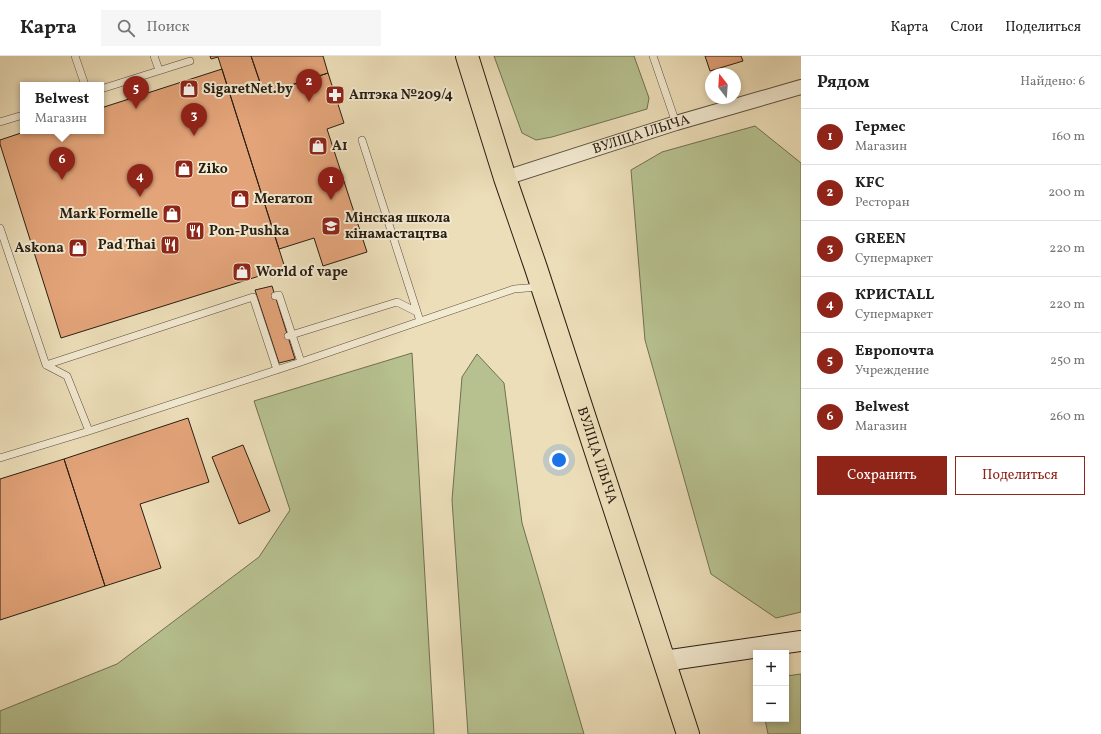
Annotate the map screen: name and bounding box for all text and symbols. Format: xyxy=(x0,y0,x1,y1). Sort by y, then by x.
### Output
search box xyxy=(101,10,381,46)
text: Карта xyxy=(20,15,77,41)
icon: search xyxy=(115,17,137,39)
text: Поиск xyxy=(147,17,190,38)
text: Карта xyxy=(890,18,928,37)
text: Слои xyxy=(950,18,983,37)
text: Поделиться xyxy=(1005,18,1081,37)
north arrow xyxy=(705,68,741,104)
pin: 2 xyxy=(296,69,322,102)
text: Рядом xyxy=(817,71,870,94)
text: Найдено: 6 xyxy=(1020,73,1085,91)
pin: 5 xyxy=(123,76,149,109)
shop icon: SigaretNet.by xyxy=(178,78,200,100)
place label: SigaretNet.by xyxy=(203,80,293,99)
popup xyxy=(20,82,104,134)
pharmacy icon: Аптэка №209/4 xyxy=(324,84,346,106)
place label: Аптэка №209/4 xyxy=(349,86,454,105)
text: Belwest xyxy=(35,89,89,110)
pin: 3 xyxy=(181,103,207,136)
text: Магазин xyxy=(35,110,87,128)
street label: ВУЛІЦА ІЛЬІЧА xyxy=(590,110,692,159)
text: Гермес xyxy=(855,117,905,138)
text: 1 xyxy=(827,128,833,146)
text: 160 m xyxy=(1051,128,1085,146)
shop icon: A1 xyxy=(307,135,329,157)
place label: A1 xyxy=(332,137,348,156)
text: Магазин xyxy=(855,138,907,156)
pin: 6 xyxy=(49,147,75,180)
shop icon: Ziko xyxy=(173,158,195,180)
place label: Ziko xyxy=(198,160,228,179)
pin: 4 xyxy=(127,164,153,197)
pin: 1 xyxy=(318,167,344,200)
text: KFC xyxy=(855,173,884,194)
text: 2 xyxy=(827,184,833,202)
text: 200 m xyxy=(1048,184,1085,202)
shop icon: Мегатоп xyxy=(229,188,251,210)
place label: Мегатоп xyxy=(254,190,313,209)
text: Ресторан xyxy=(855,194,910,212)
shop icon: Mark Formelle xyxy=(161,203,183,225)
place label: Mark Formelle xyxy=(60,205,158,224)
place label: Мінская школа кінамастацтва xyxy=(345,209,451,244)
school or university icon: Мінская школа кінамастацтва xyxy=(320,215,342,237)
restaurant icon: Pon-Pushka xyxy=(184,220,206,242)
place label: Pon-Pushka xyxy=(209,222,290,241)
text: GREEN xyxy=(855,229,906,250)
restaurant icon: Pad Thai xyxy=(159,234,181,256)
place label: Pad Thai xyxy=(98,236,156,255)
shop icon: Askona xyxy=(67,237,89,259)
place label: Askona xyxy=(14,239,64,258)
text: 3 xyxy=(827,240,833,258)
text: 220 m xyxy=(1049,240,1085,258)
text: Супермаркет xyxy=(855,250,933,268)
shop icon: World of vape xyxy=(231,261,253,283)
place label: World of vape xyxy=(256,263,348,282)
text: КРИСТАLL xyxy=(855,285,934,306)
text: 4 xyxy=(826,296,834,314)
text: 220 m xyxy=(1049,296,1085,314)
text: Супермаркет xyxy=(855,306,933,324)
text: Европочта xyxy=(855,341,934,362)
text: 5 xyxy=(827,352,833,370)
text: 250 m xyxy=(1050,352,1085,370)
text: Учреждение xyxy=(855,362,929,380)
text: Belwest xyxy=(855,397,909,418)
street label: ВУЛІЦА ІЛЬІЧА xyxy=(572,404,622,507)
text: 6 xyxy=(826,408,834,426)
text: 260 m xyxy=(1050,408,1085,426)
text: Магазин xyxy=(855,418,907,436)
your location xyxy=(549,450,569,470)
button: Сохранить xyxy=(817,456,947,495)
button: Поделиться xyxy=(955,456,1085,495)
map controls xyxy=(753,650,789,722)
button: + xyxy=(753,650,789,686)
button: − xyxy=(753,686,789,722)

